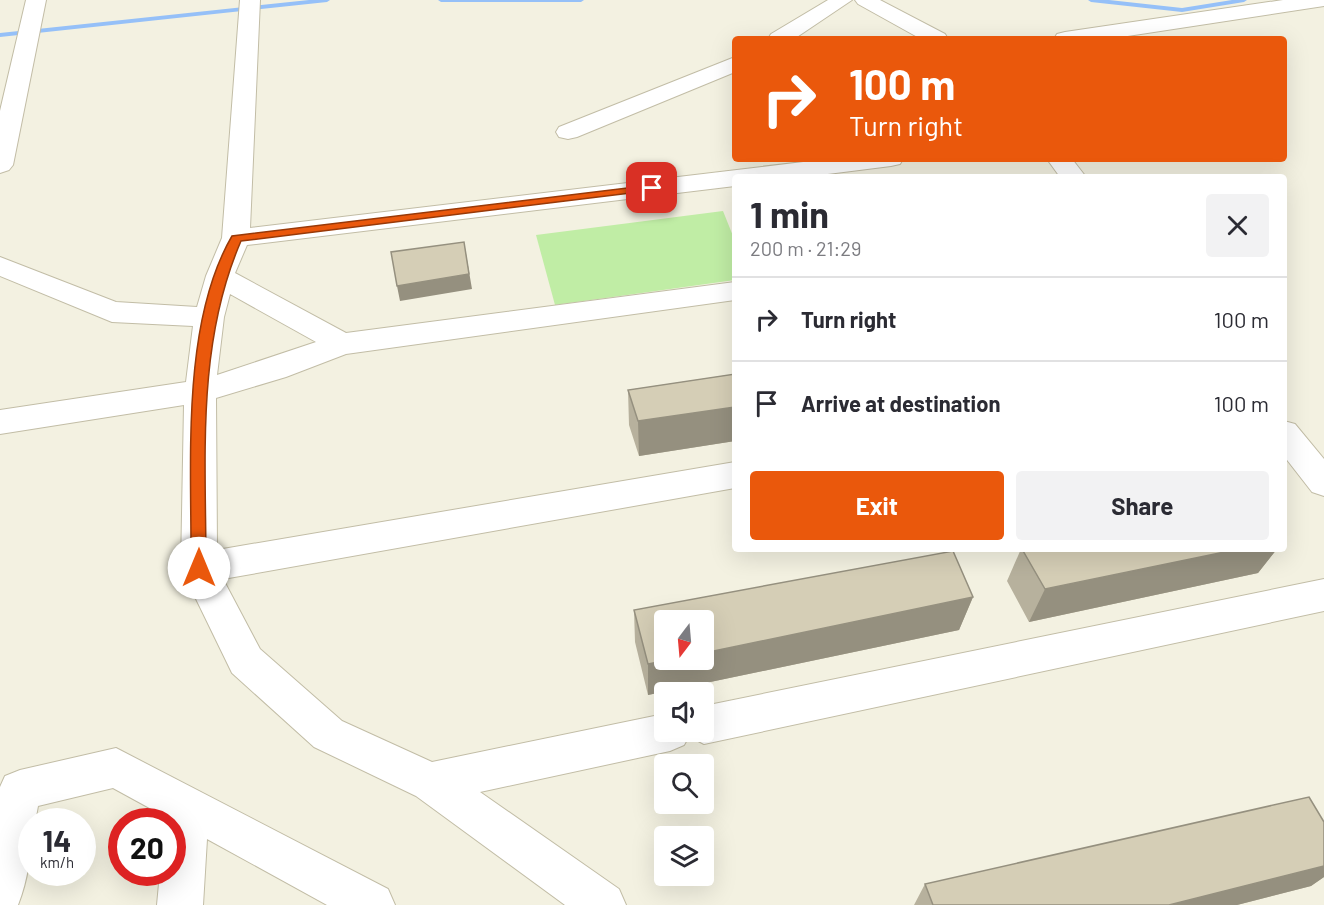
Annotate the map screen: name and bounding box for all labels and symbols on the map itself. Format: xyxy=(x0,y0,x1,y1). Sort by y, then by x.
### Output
pin xyxy=(626,162,677,213)
position arrow xyxy=(167,536,231,600)
north arrow xyxy=(654,610,714,670)
speed limit sign: 20 xyxy=(108,808,186,886)

